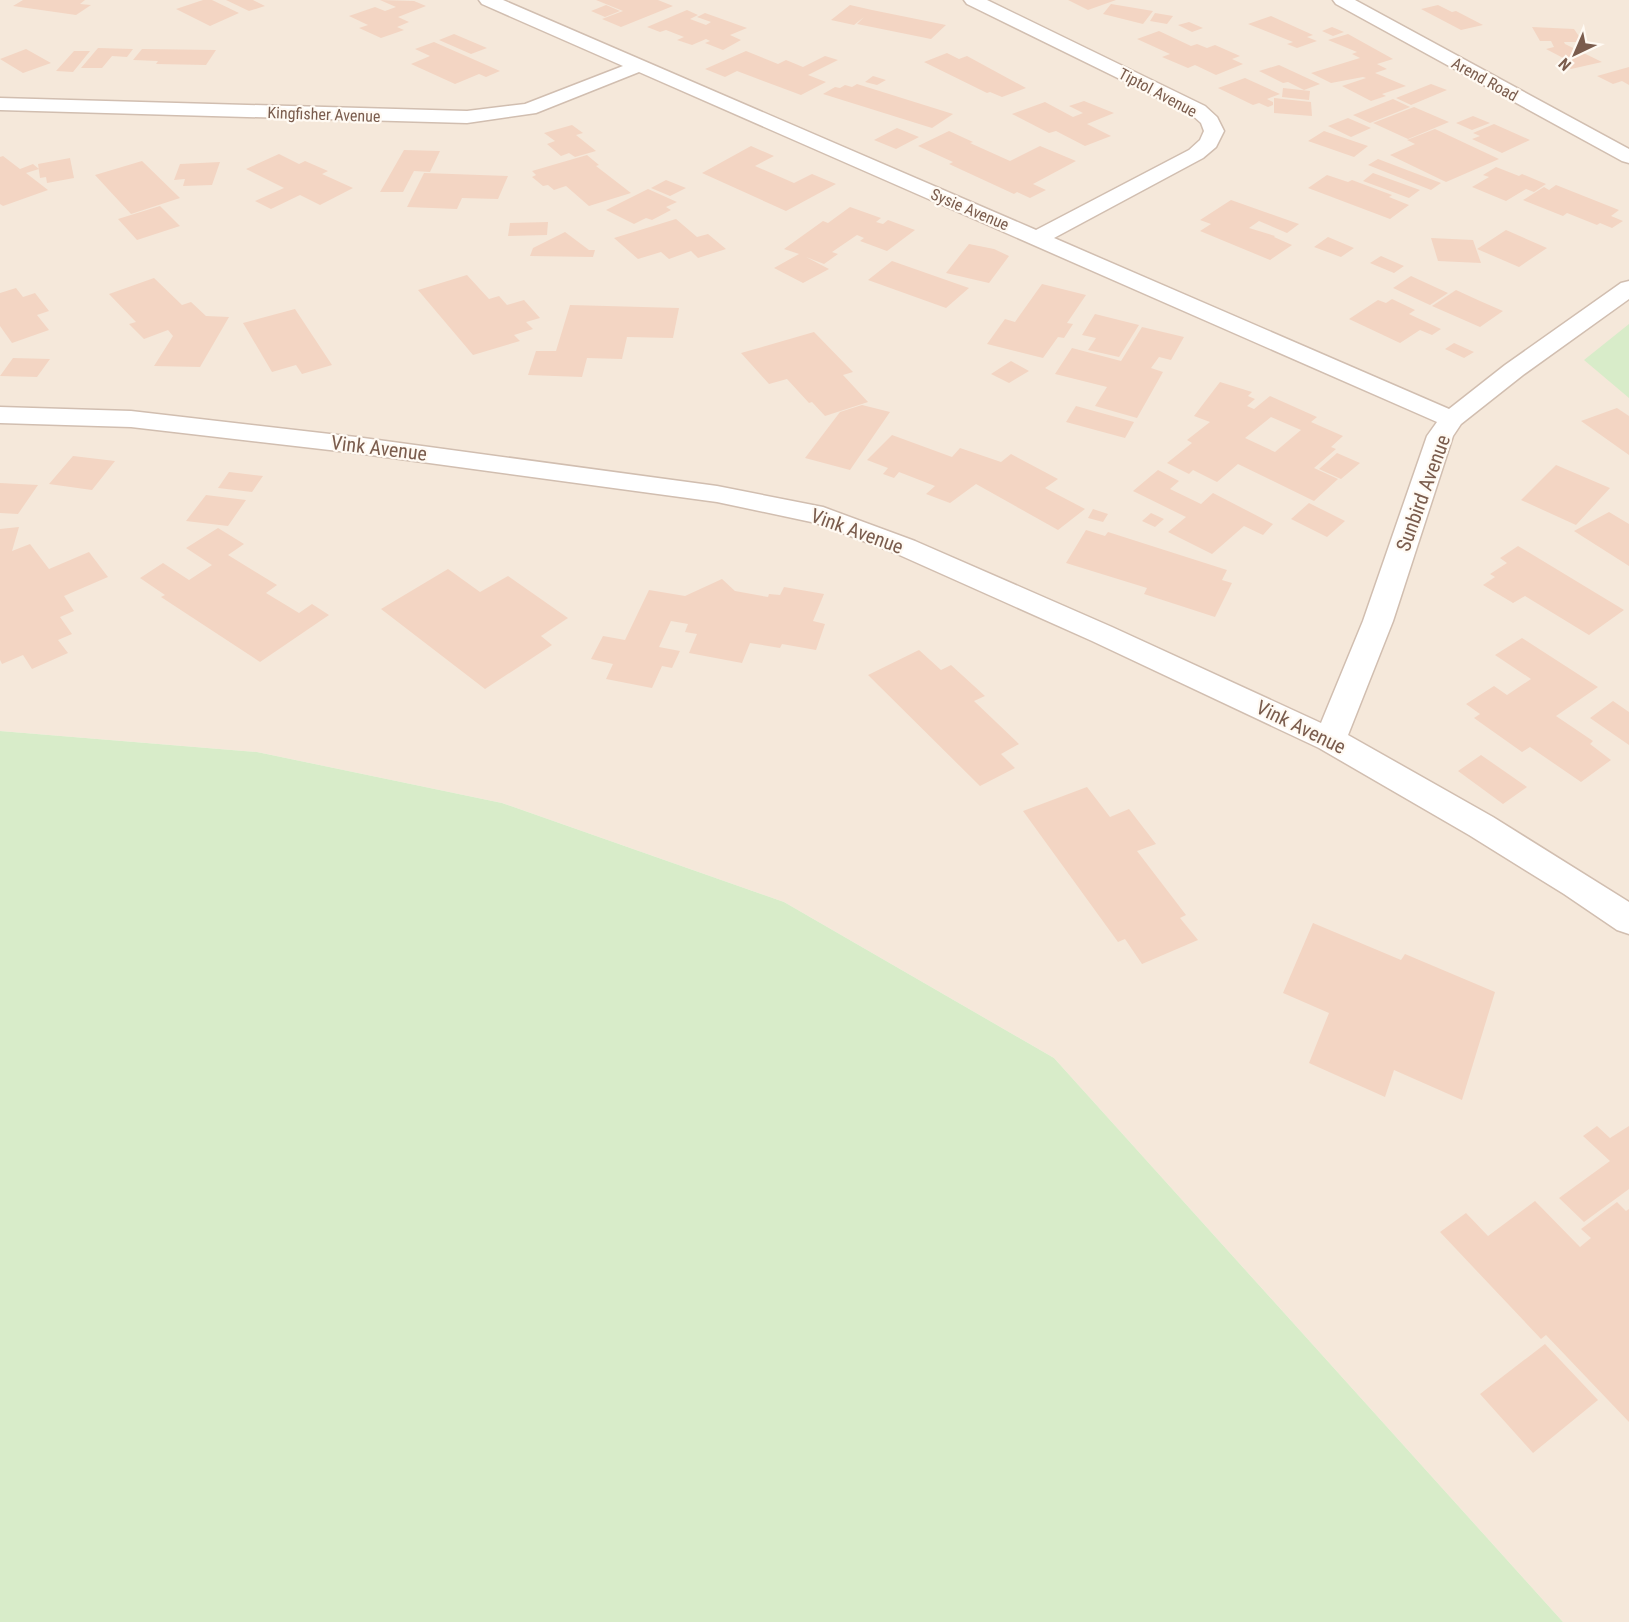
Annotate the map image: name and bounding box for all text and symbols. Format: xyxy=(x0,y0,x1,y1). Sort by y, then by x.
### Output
north arrow xyxy=(1545,24,1605,84)
street label: Arend Road xyxy=(1448,53,1521,105)
text: N xyxy=(1555,54,1575,75)
street label: Tiptol Avenue xyxy=(1115,64,1200,121)
street label: Kingfisher Avenue xyxy=(267,103,381,126)
street label: Sysie Avenue xyxy=(928,184,1012,234)
street label: Vink Avenue xyxy=(330,430,428,466)
street label: Sunbird Avenue xyxy=(1391,431,1455,555)
street label: Vink Avenue xyxy=(807,503,907,559)
street label: Vink Avenue xyxy=(1252,695,1350,759)

